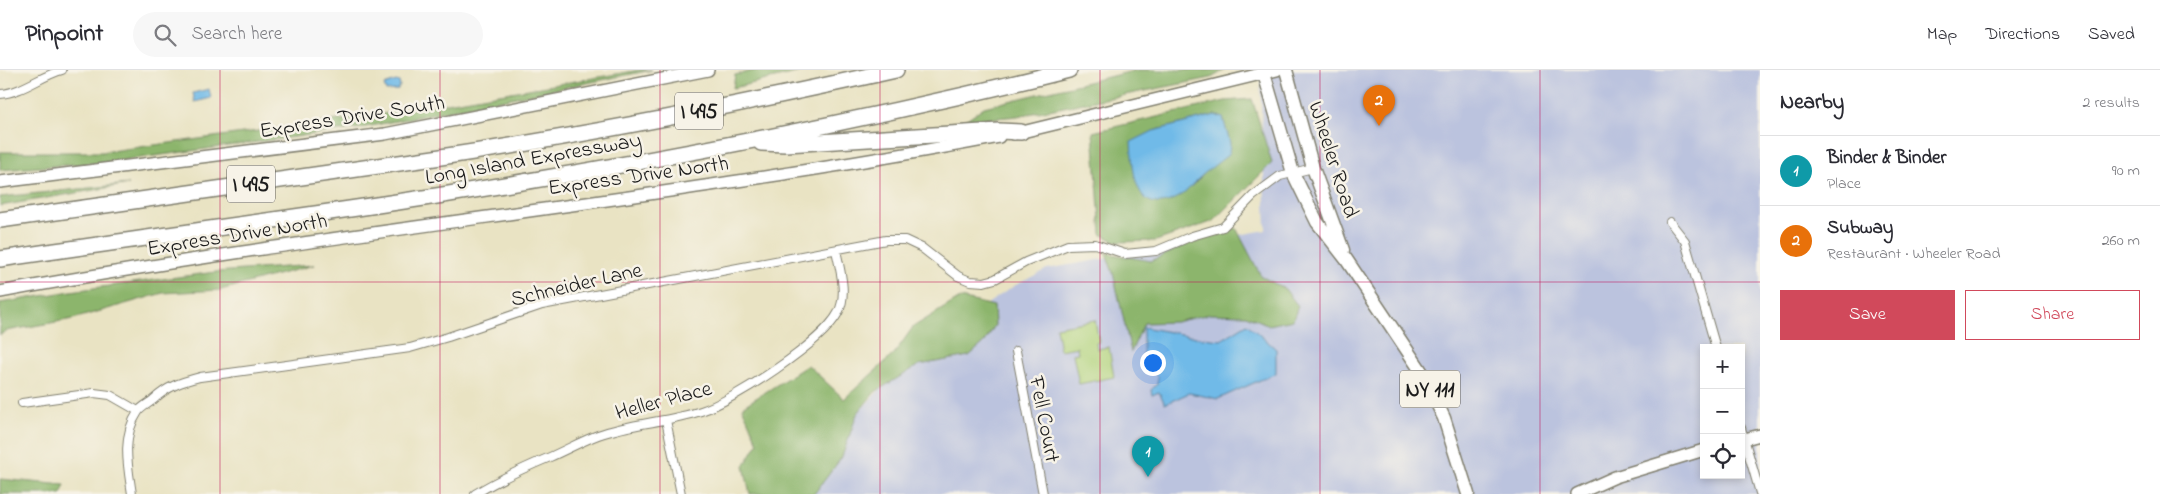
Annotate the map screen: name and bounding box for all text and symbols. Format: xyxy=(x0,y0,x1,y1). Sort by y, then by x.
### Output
search box xyxy=(133,12,483,57)
text: Pinpoint xyxy=(25,17,103,52)
icon: search xyxy=(151,21,179,49)
text: Search here xyxy=(191,21,282,48)
text: Map xyxy=(1927,22,1957,48)
text: Directions xyxy=(1985,22,2060,48)
text: Saved xyxy=(2088,22,2135,48)
pin: 2 xyxy=(1363,85,1395,126)
street label: Express Drive South xyxy=(258,88,447,148)
text: Nearby xyxy=(1780,88,1844,118)
text: 2 results xyxy=(2082,91,2140,115)
road number: I 495 xyxy=(675,92,723,129)
street label: Wheeler Road xyxy=(1298,97,1366,222)
street label: Long Island Expressway xyxy=(423,125,644,196)
text: Binder & Binder xyxy=(1827,145,1947,172)
street label: Express Drive North xyxy=(546,148,731,205)
text: 1 xyxy=(1793,159,1799,183)
text: 90 m xyxy=(2112,159,2140,183)
road number: I 495 xyxy=(227,166,275,202)
text: Place xyxy=(1827,172,1861,196)
street label: Express Drive North xyxy=(145,206,330,266)
text: Subway xyxy=(1827,215,1893,242)
text: 2 xyxy=(1792,229,1800,253)
text: 260 m xyxy=(2102,229,2140,253)
text: Restaurant · Wheeler Road xyxy=(1827,242,2001,266)
street label: Schneider Lane xyxy=(508,255,646,317)
button: Save xyxy=(1780,290,1955,340)
button: Share xyxy=(1965,290,2140,340)
map controls xyxy=(1700,344,1745,479)
button: + xyxy=(1700,344,1745,389)
your location xyxy=(1140,350,1166,376)
road number: NY 111 xyxy=(1400,370,1460,408)
street label: Fell Court xyxy=(1019,373,1067,466)
street label: Heller Place xyxy=(612,374,716,430)
button: − xyxy=(1700,389,1745,434)
button: locate xyxy=(1700,434,1745,479)
pin: 1 xyxy=(1132,436,1164,477)

